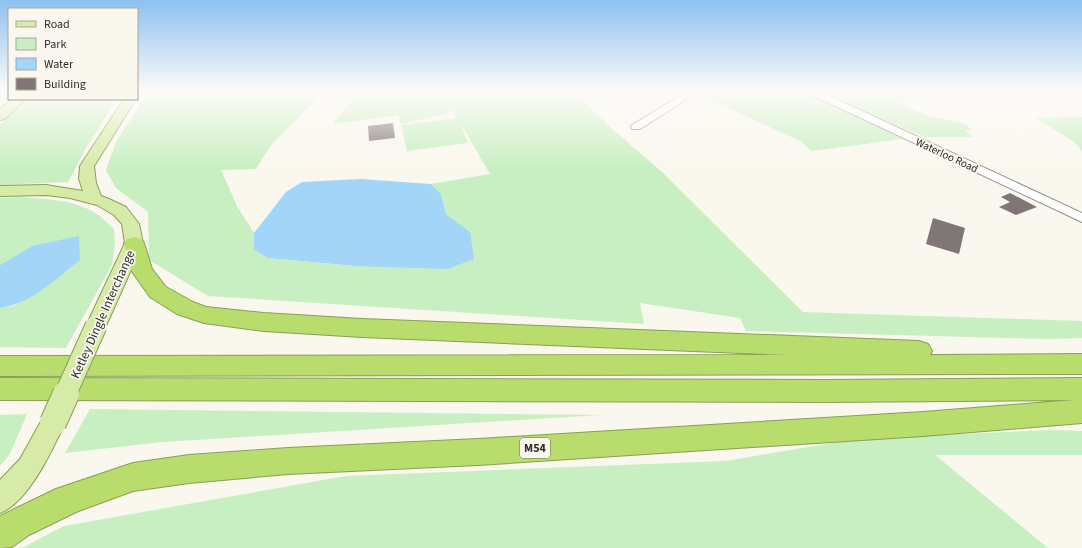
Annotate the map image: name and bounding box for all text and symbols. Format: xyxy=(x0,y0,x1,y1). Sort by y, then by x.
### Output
legend xyxy=(8,8,138,100)
text: Road xyxy=(44,16,70,33)
text: Park xyxy=(44,36,66,53)
text: Water xyxy=(44,56,74,73)
text: Building xyxy=(44,76,86,93)
street label: Waterloo Road xyxy=(913,134,980,176)
street label: Ketley Dingle Interchange xyxy=(66,247,139,382)
road number: M54 xyxy=(520,438,550,458)

